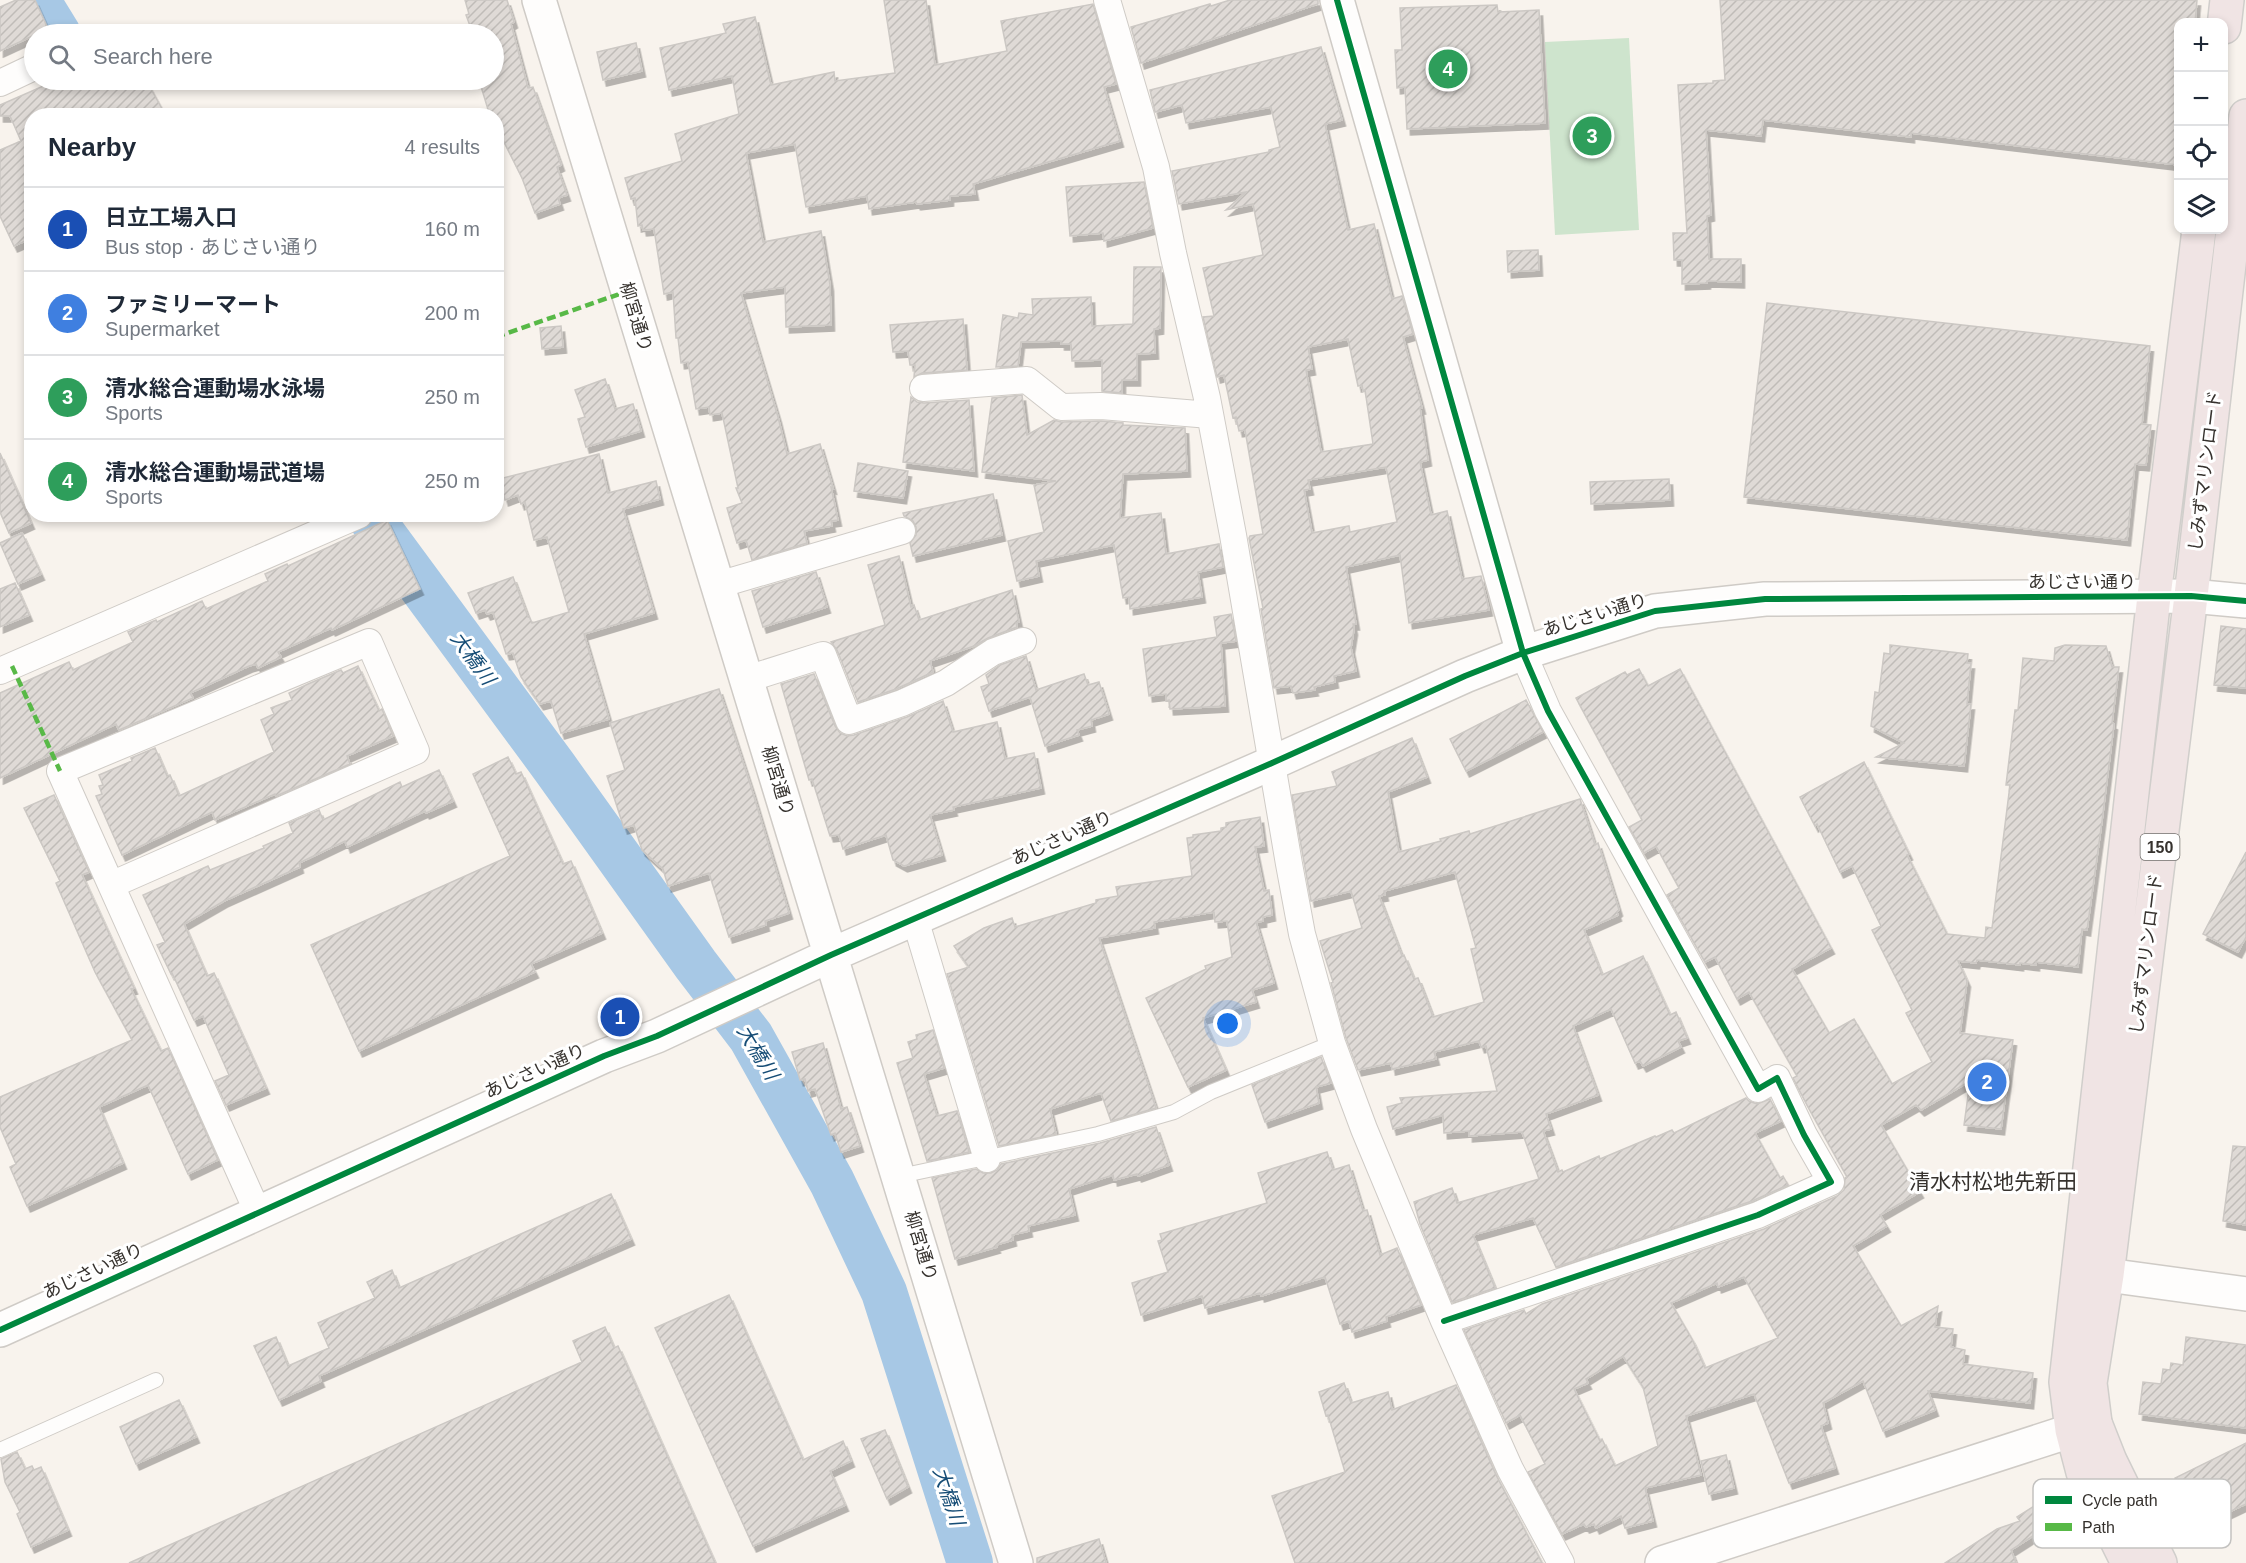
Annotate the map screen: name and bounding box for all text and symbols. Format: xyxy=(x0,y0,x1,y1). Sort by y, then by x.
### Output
map controls xyxy=(2174,18,2228,234)
button: + xyxy=(2174,18,2228,72)
search box xyxy=(24,24,504,90)
icon: search xyxy=(45,41,78,74)
text: Search here xyxy=(93,44,213,69)
pin: 4 xyxy=(1428,46,1468,92)
button: − xyxy=(2174,72,2228,126)
pin: 3 xyxy=(1572,114,1612,158)
button: locate xyxy=(2174,126,2228,180)
text: Nearby xyxy=(48,132,136,162)
text: 4 results xyxy=(404,136,480,158)
button: layers xyxy=(2174,180,2228,234)
text: 日立工場入口 xyxy=(105,205,237,230)
text: 1 xyxy=(62,218,73,240)
text: 160 m xyxy=(424,218,480,240)
text: Bus stop · あじさい通り xyxy=(105,236,321,258)
street label: 柳宮通り xyxy=(616,280,656,354)
text: ファミリーマート xyxy=(105,292,281,317)
text: 2 xyxy=(62,302,73,324)
text: 200 m xyxy=(424,302,480,324)
text: Supermarket xyxy=(105,318,220,340)
text: 清水総合運動場水泳場 xyxy=(105,376,325,401)
text: 3 xyxy=(62,386,73,408)
text: 250 m xyxy=(424,386,480,408)
street label: しみずマリンロード xyxy=(2185,389,2225,553)
text: Sports xyxy=(105,402,163,424)
text: 清水総合運動場武道場 xyxy=(105,460,325,485)
text: 4 xyxy=(62,470,73,492)
text: 250 m xyxy=(424,470,480,492)
text: Sports xyxy=(105,486,163,508)
street label: あじさい通り xyxy=(2028,572,2136,592)
street label: あじさい通り xyxy=(1540,590,1650,640)
water label: 大橋川 xyxy=(446,627,501,690)
street label: 柳宮通り xyxy=(758,744,798,818)
street label: あじさい通り xyxy=(1009,807,1115,869)
road number: 150 xyxy=(2140,834,2180,860)
street label: しみずマリンロード xyxy=(2126,872,2166,1036)
pin: 1 xyxy=(600,994,640,1040)
your location xyxy=(1213,1009,1242,1038)
water label: 大橋川 xyxy=(733,1021,784,1085)
street label: あじさい通り xyxy=(482,1040,588,1102)
pin: 2 xyxy=(1968,1060,2006,1104)
district label: 清水村松地先新田 xyxy=(1909,1170,2077,1193)
street label: 柳宮通り xyxy=(901,1209,941,1283)
street label: あじさい通り xyxy=(40,1239,146,1303)
water label: 大橋川 xyxy=(929,1464,969,1530)
legend xyxy=(2033,1479,2231,1548)
text: Cycle path xyxy=(2082,1492,2158,1509)
text: Path xyxy=(2082,1519,2115,1536)

